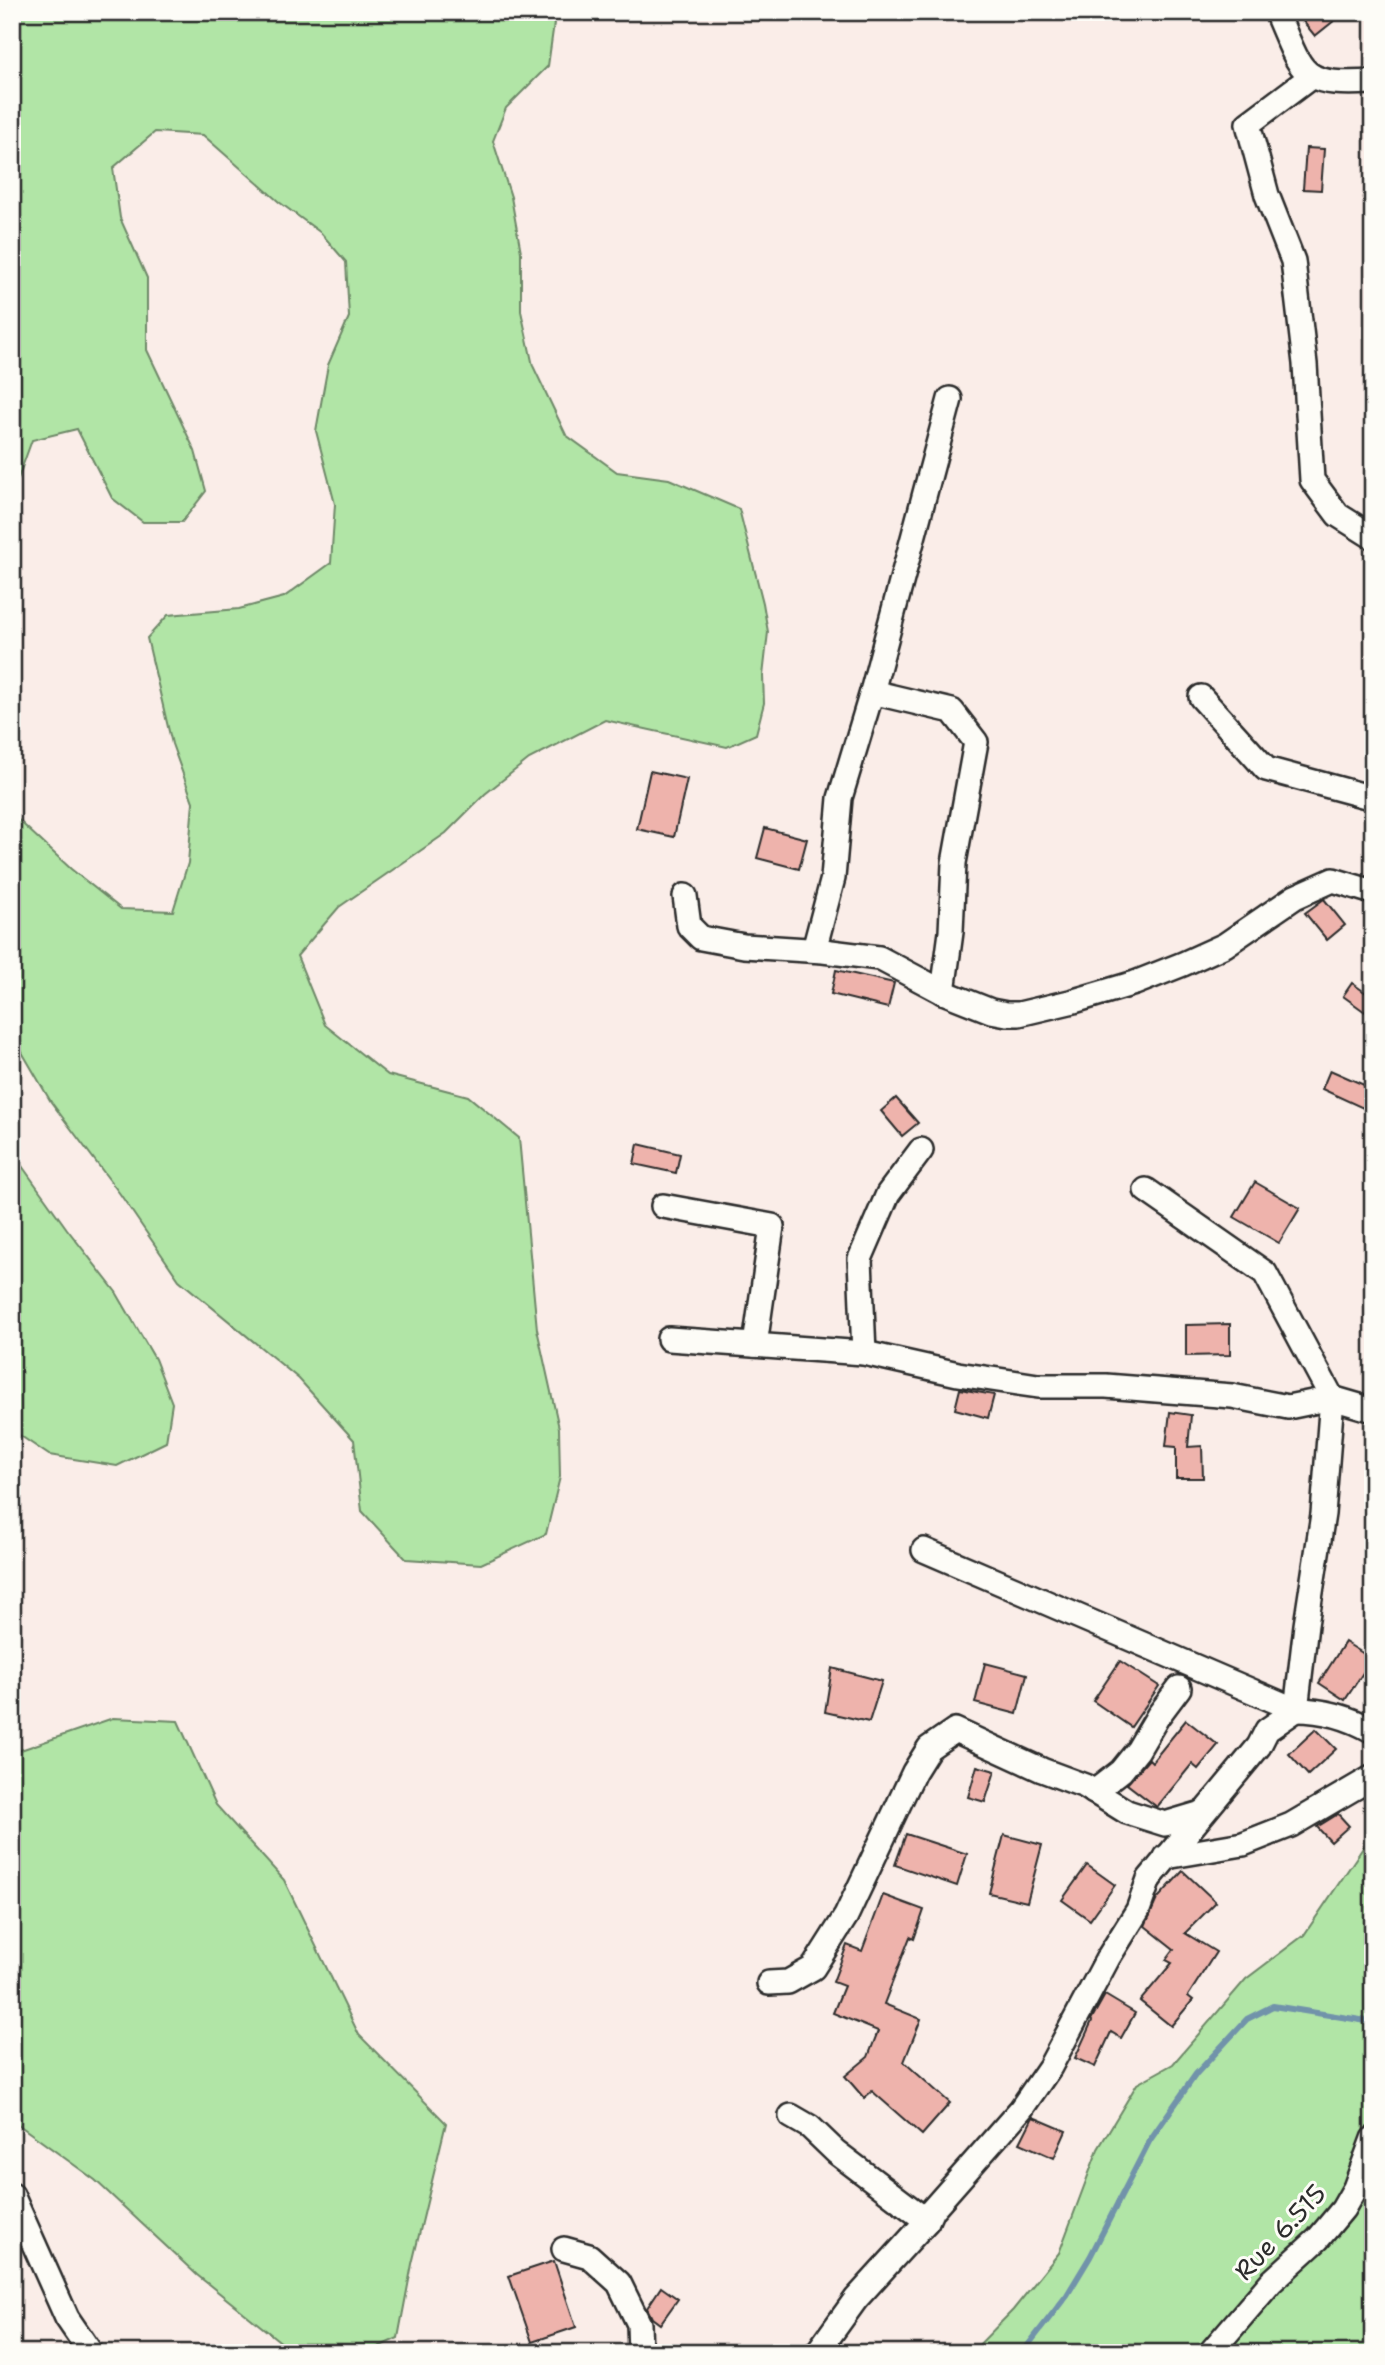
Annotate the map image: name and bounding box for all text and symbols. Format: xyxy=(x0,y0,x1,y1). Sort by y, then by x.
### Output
street label: Rue 6.515 xyxy=(1226,2176,1333,2287)

